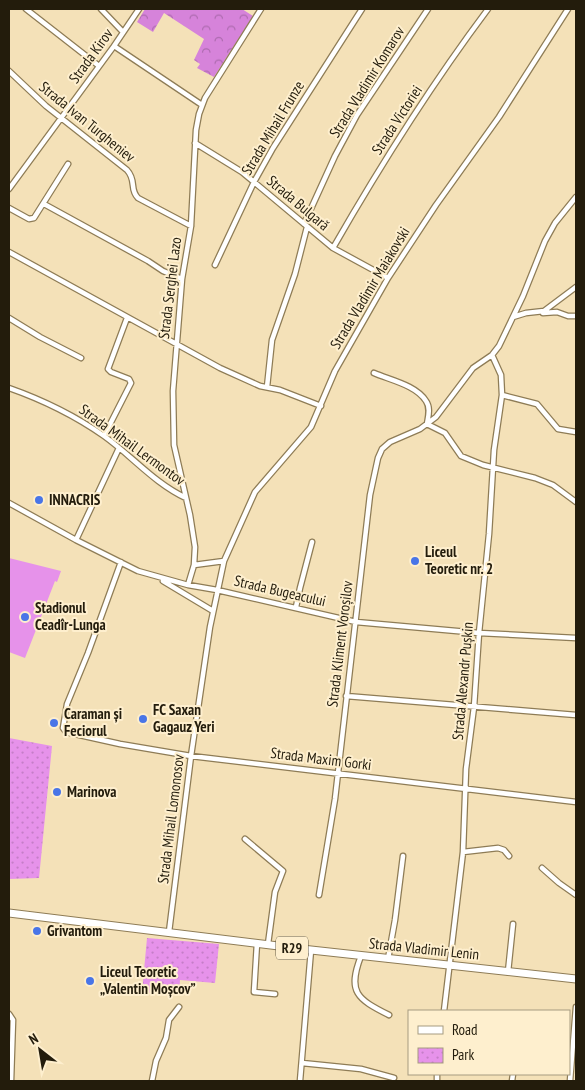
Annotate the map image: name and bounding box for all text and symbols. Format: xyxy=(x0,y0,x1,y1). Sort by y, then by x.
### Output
street label: Strada Vladimir Komarov xyxy=(325,22,409,141)
street label: Strada Kirov xyxy=(64,24,117,87)
street label: Strada Ivan Turgheniev xyxy=(36,77,139,166)
street label: Strada Mihail Frunze xyxy=(237,77,308,178)
street label: Strada Victoriei xyxy=(367,82,426,158)
street label: Strada Bulgară xyxy=(263,171,334,234)
street label: Strada Vladimir Maiakovski xyxy=(326,223,414,352)
street label: Strada Serghei Lazo xyxy=(154,236,185,340)
street label: Strada Mihail Lermontov xyxy=(76,400,189,490)
place label: INNACRIS xyxy=(49,490,101,509)
marker: INNACRIS xyxy=(33,494,45,506)
place label: Liceul Teoretic nr. 2 xyxy=(425,542,493,578)
marker: Liceul Teoretic nr. 2 xyxy=(409,555,421,567)
street label: Strada Bugeacului xyxy=(232,571,328,610)
street label: Strada Kliment Voroșilov xyxy=(322,579,357,708)
place label: Stadionul Ceadîr-Lunga xyxy=(35,598,106,634)
marker: Stadionul Ceadîr-Lunga xyxy=(19,611,31,623)
street label: Strada Alexandr Pușkin xyxy=(448,621,477,741)
place label: FC Saxan Gagauz Yeri xyxy=(153,700,215,736)
place label: Caraman și Feciorul xyxy=(64,704,122,740)
marker: FC Saxan Gagauz Yeri xyxy=(137,713,149,725)
marker: Caraman și Feciorul xyxy=(48,717,60,729)
street label: Strada Maxim Gorki xyxy=(270,743,372,774)
street label: Strada Mihail Lomonosov xyxy=(153,753,188,885)
place label: Marinova xyxy=(67,782,116,801)
marker: Marinova xyxy=(51,786,63,798)
place label: Grivantom xyxy=(47,921,102,940)
marker: Grivantom xyxy=(31,925,43,937)
street label: Strada Vladimir Lenin xyxy=(368,933,480,964)
road number: R29 xyxy=(276,936,308,960)
place label: Liceul Teoretic „Valentin Moșcov” xyxy=(100,962,196,998)
marker: Liceul Teoretic „Valentin Moșcov” xyxy=(84,975,96,987)
legend xyxy=(408,1010,570,1075)
text: Road xyxy=(452,1020,478,1039)
north arrow xyxy=(15,1025,65,1075)
text: N xyxy=(25,1029,41,1049)
text: Park xyxy=(452,1045,474,1064)

